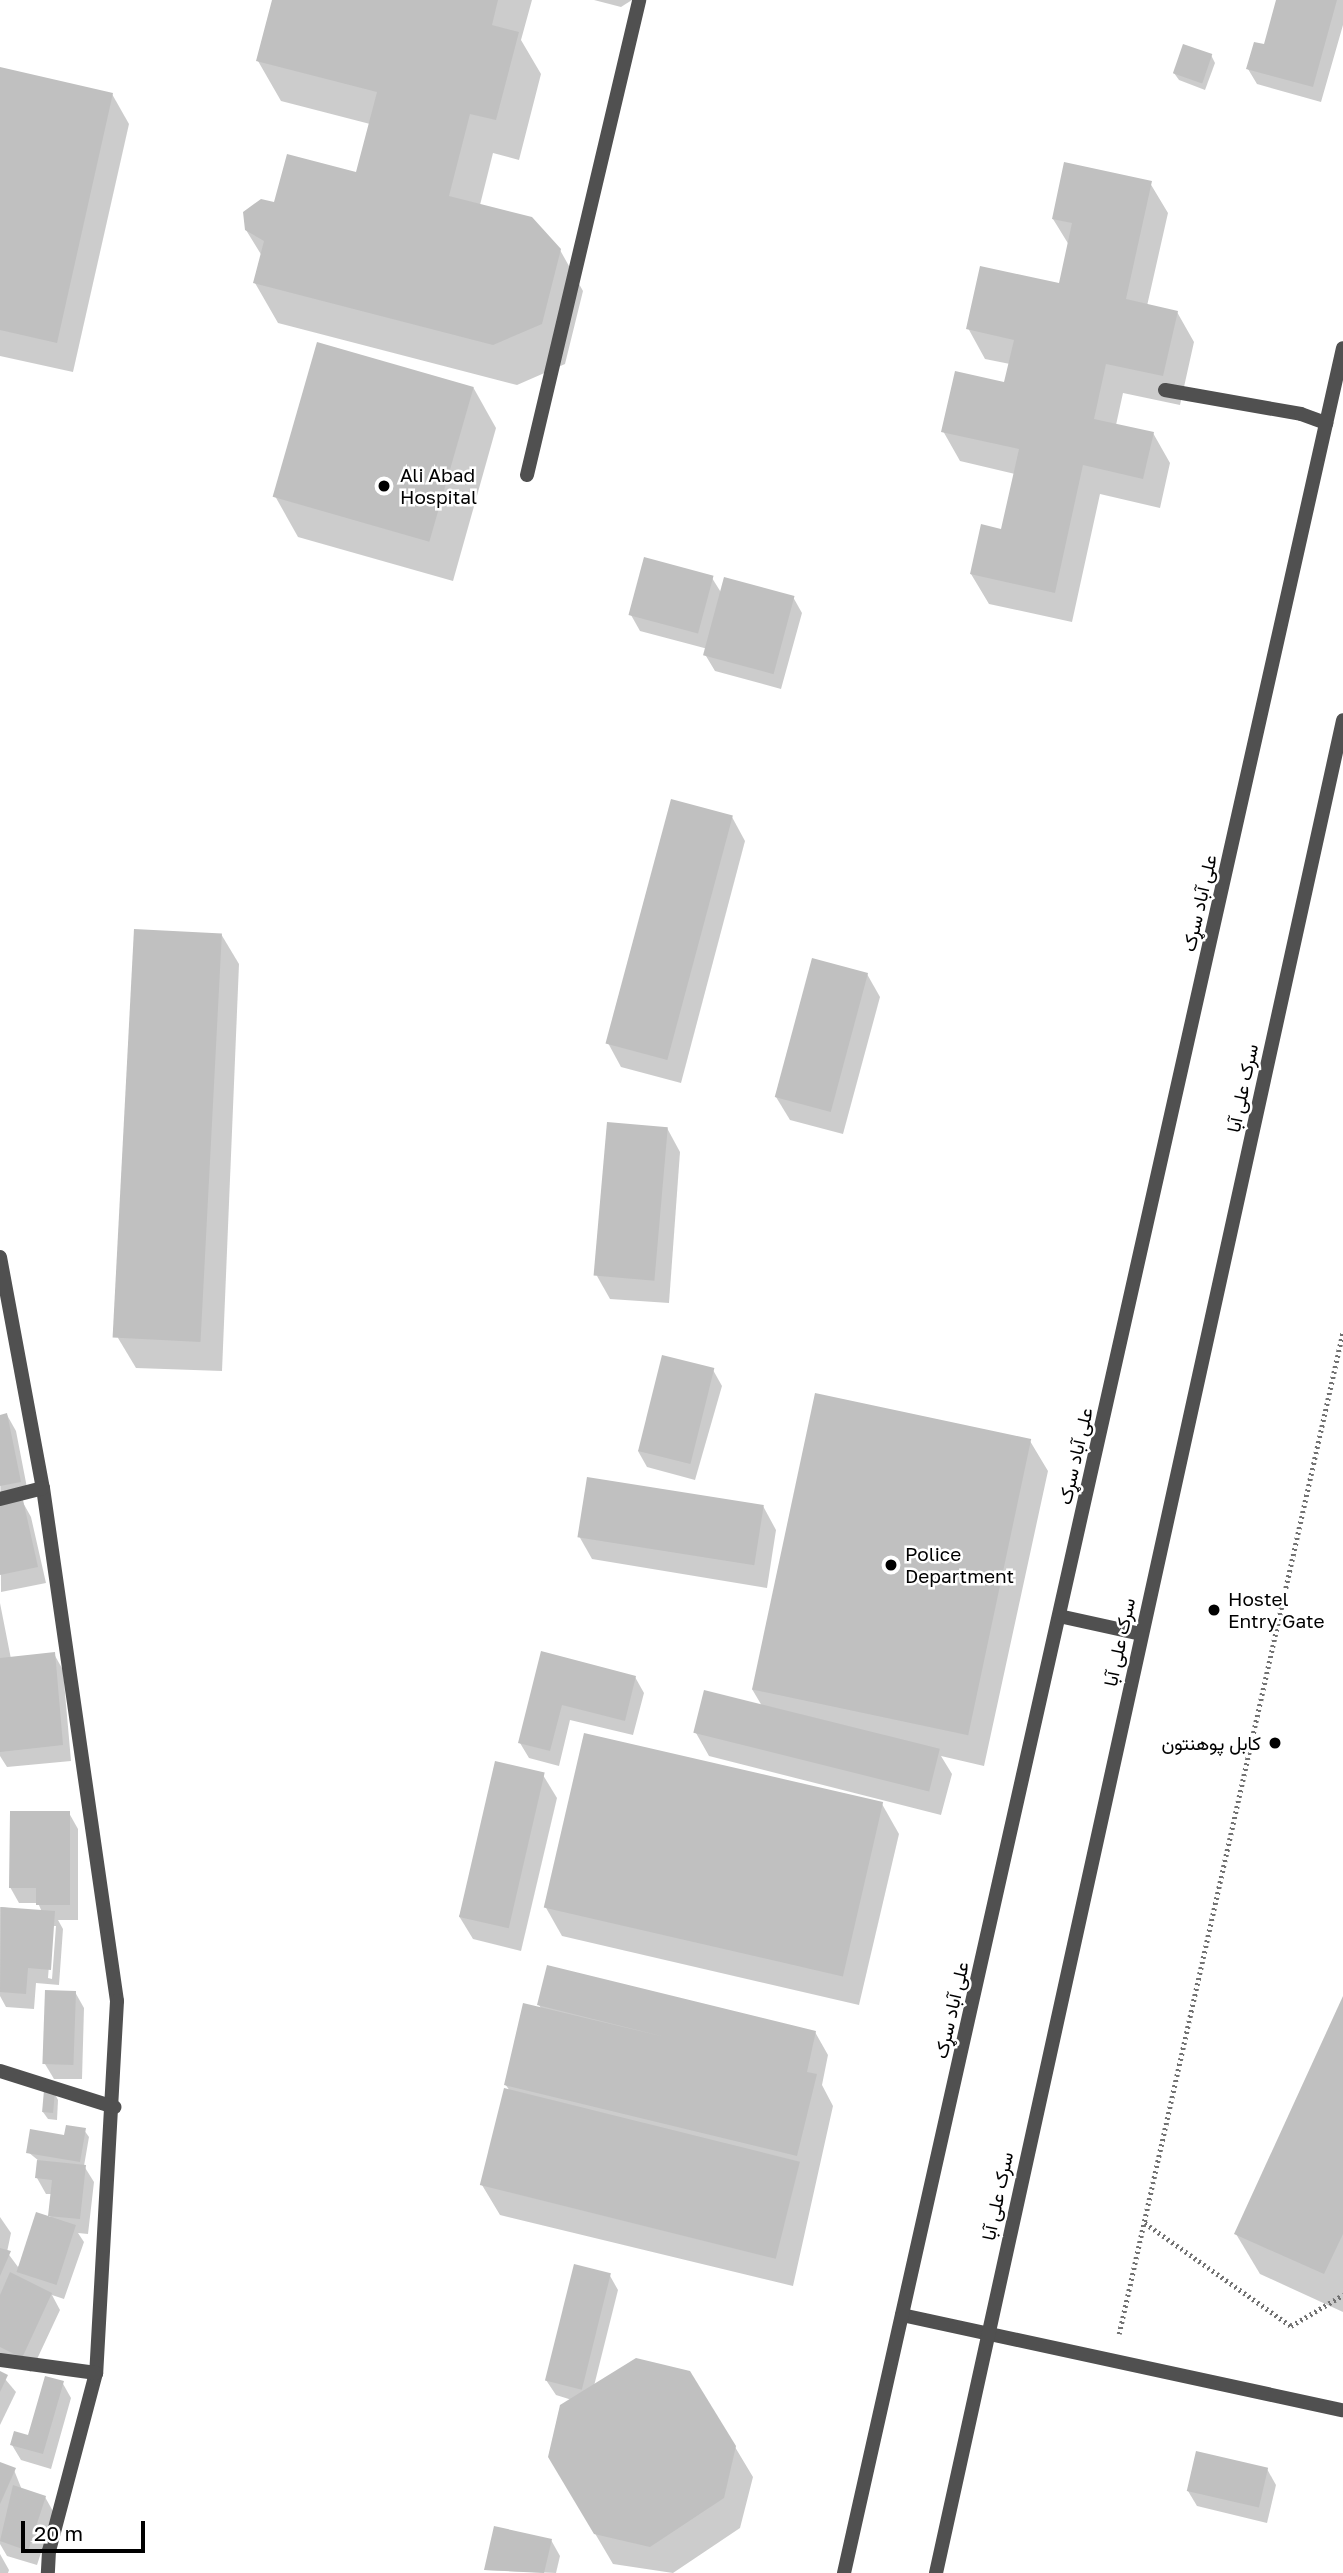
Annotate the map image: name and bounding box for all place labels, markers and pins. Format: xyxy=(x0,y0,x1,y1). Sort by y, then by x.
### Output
place label: Ali Abad Hospital xyxy=(400,464,477,508)
marker: Ali Abad Hospital xyxy=(374,476,394,496)
place label: Police Department xyxy=(905,1543,1014,1587)
marker: Police Department xyxy=(883,1557,899,1573)
place label: Hostel Entry Gate xyxy=(1228,1588,1325,1632)
marker: Hostel Entry Gate xyxy=(1206,1602,1222,1618)
place label: کابل پوهنتون xyxy=(1161,1732,1261,1754)
marker: کابل پوهنتون xyxy=(1267,1735,1283,1751)

